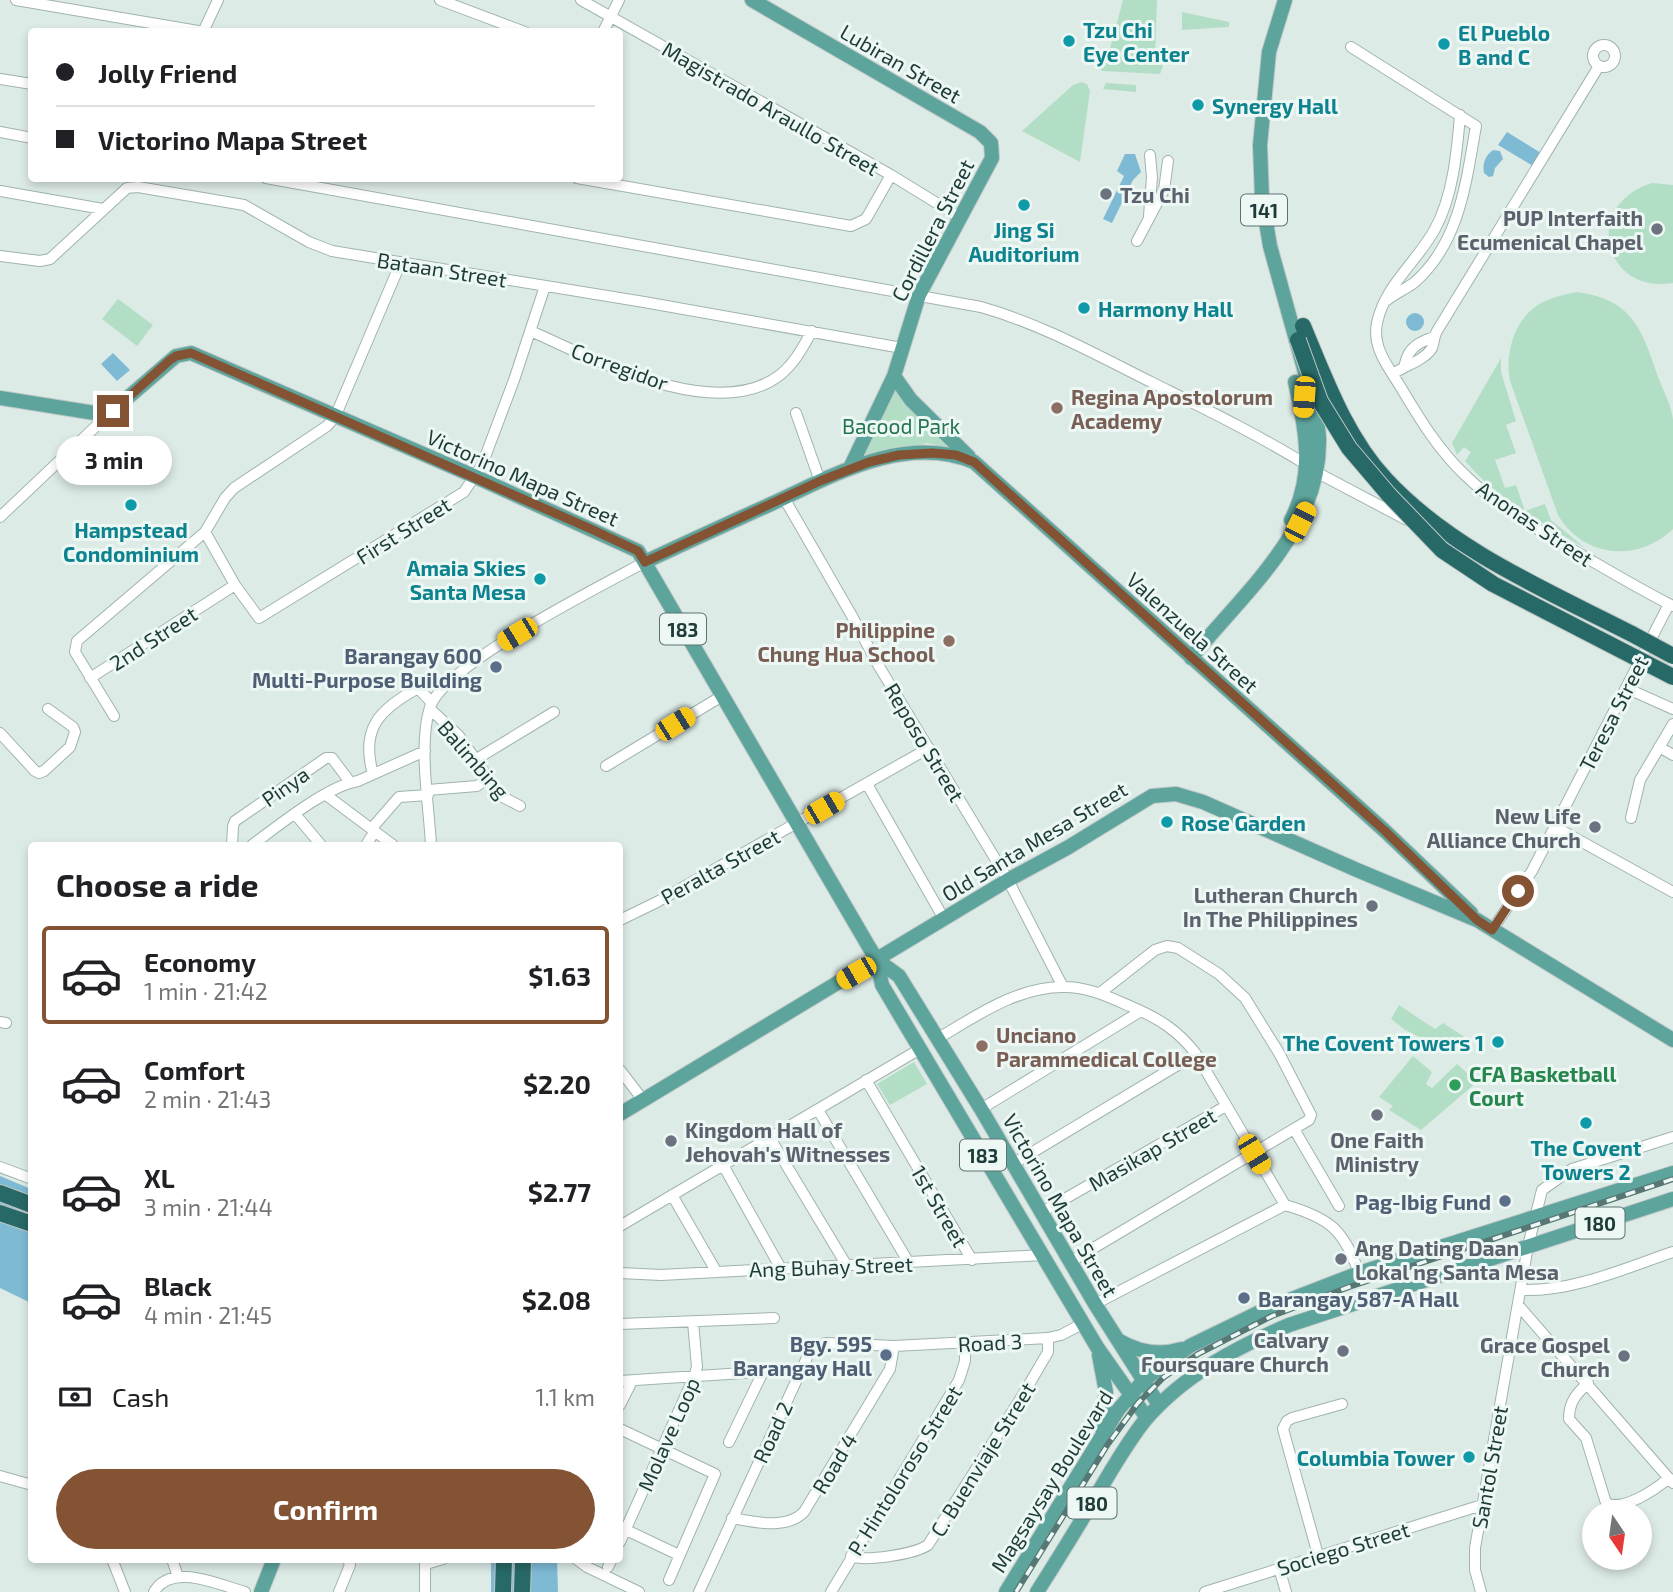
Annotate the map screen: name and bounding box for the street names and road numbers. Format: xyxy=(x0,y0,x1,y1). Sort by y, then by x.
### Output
street label: Lubiran Street xyxy=(836,18,966,108)
street label: Magistrado Araullo Street xyxy=(658,36,884,180)
street label: Cordillera Street xyxy=(885,155,979,305)
road number: 141 xyxy=(1241,194,1287,226)
street label: Bataan Street xyxy=(375,246,509,292)
street label: Corregidor xyxy=(568,337,672,395)
street label: Victorino Mapa Street xyxy=(423,423,623,531)
street label: Anonas Street xyxy=(1472,475,1598,571)
street label: First Street xyxy=(351,491,455,569)
street label: Valenzuela Street xyxy=(1122,566,1264,698)
street label: 2nd Street xyxy=(105,601,201,675)
road number: 183 xyxy=(660,614,706,644)
street label: Teresa Street xyxy=(1573,651,1653,775)
street label: Reposo Street xyxy=(880,678,970,806)
street label: Balimbing xyxy=(433,715,515,803)
street label: Pinya xyxy=(256,761,314,811)
street label: Old Santa Mesa Street xyxy=(937,776,1131,906)
street label: Peralta Street xyxy=(656,823,784,909)
street label: Masikap Street xyxy=(1084,1102,1220,1196)
street label: Victorino Mapa Street xyxy=(998,1109,1124,1301)
road number: 183 xyxy=(960,1140,1006,1170)
street label: 1st Street xyxy=(907,1161,973,1251)
road number: 180 xyxy=(1576,1208,1624,1238)
street label: Ang Buhay Street xyxy=(749,1251,913,1281)
street label: Road 3 xyxy=(957,1328,1023,1356)
street label: Molave Loop xyxy=(632,1373,704,1495)
street label: C. Buenviaje Street xyxy=(924,1377,1040,1541)
street label: P. Hintoloroso Street xyxy=(842,1380,966,1560)
street label: Magsaysay Boulevard xyxy=(985,1385,1117,1577)
street label: Road 2 xyxy=(747,1397,797,1467)
street label: Santol Street xyxy=(1466,1404,1512,1530)
street label: Road 4 xyxy=(806,1428,862,1498)
road number: 180 xyxy=(1068,1488,1116,1518)
street label: Sociego Street xyxy=(1274,1516,1412,1580)

